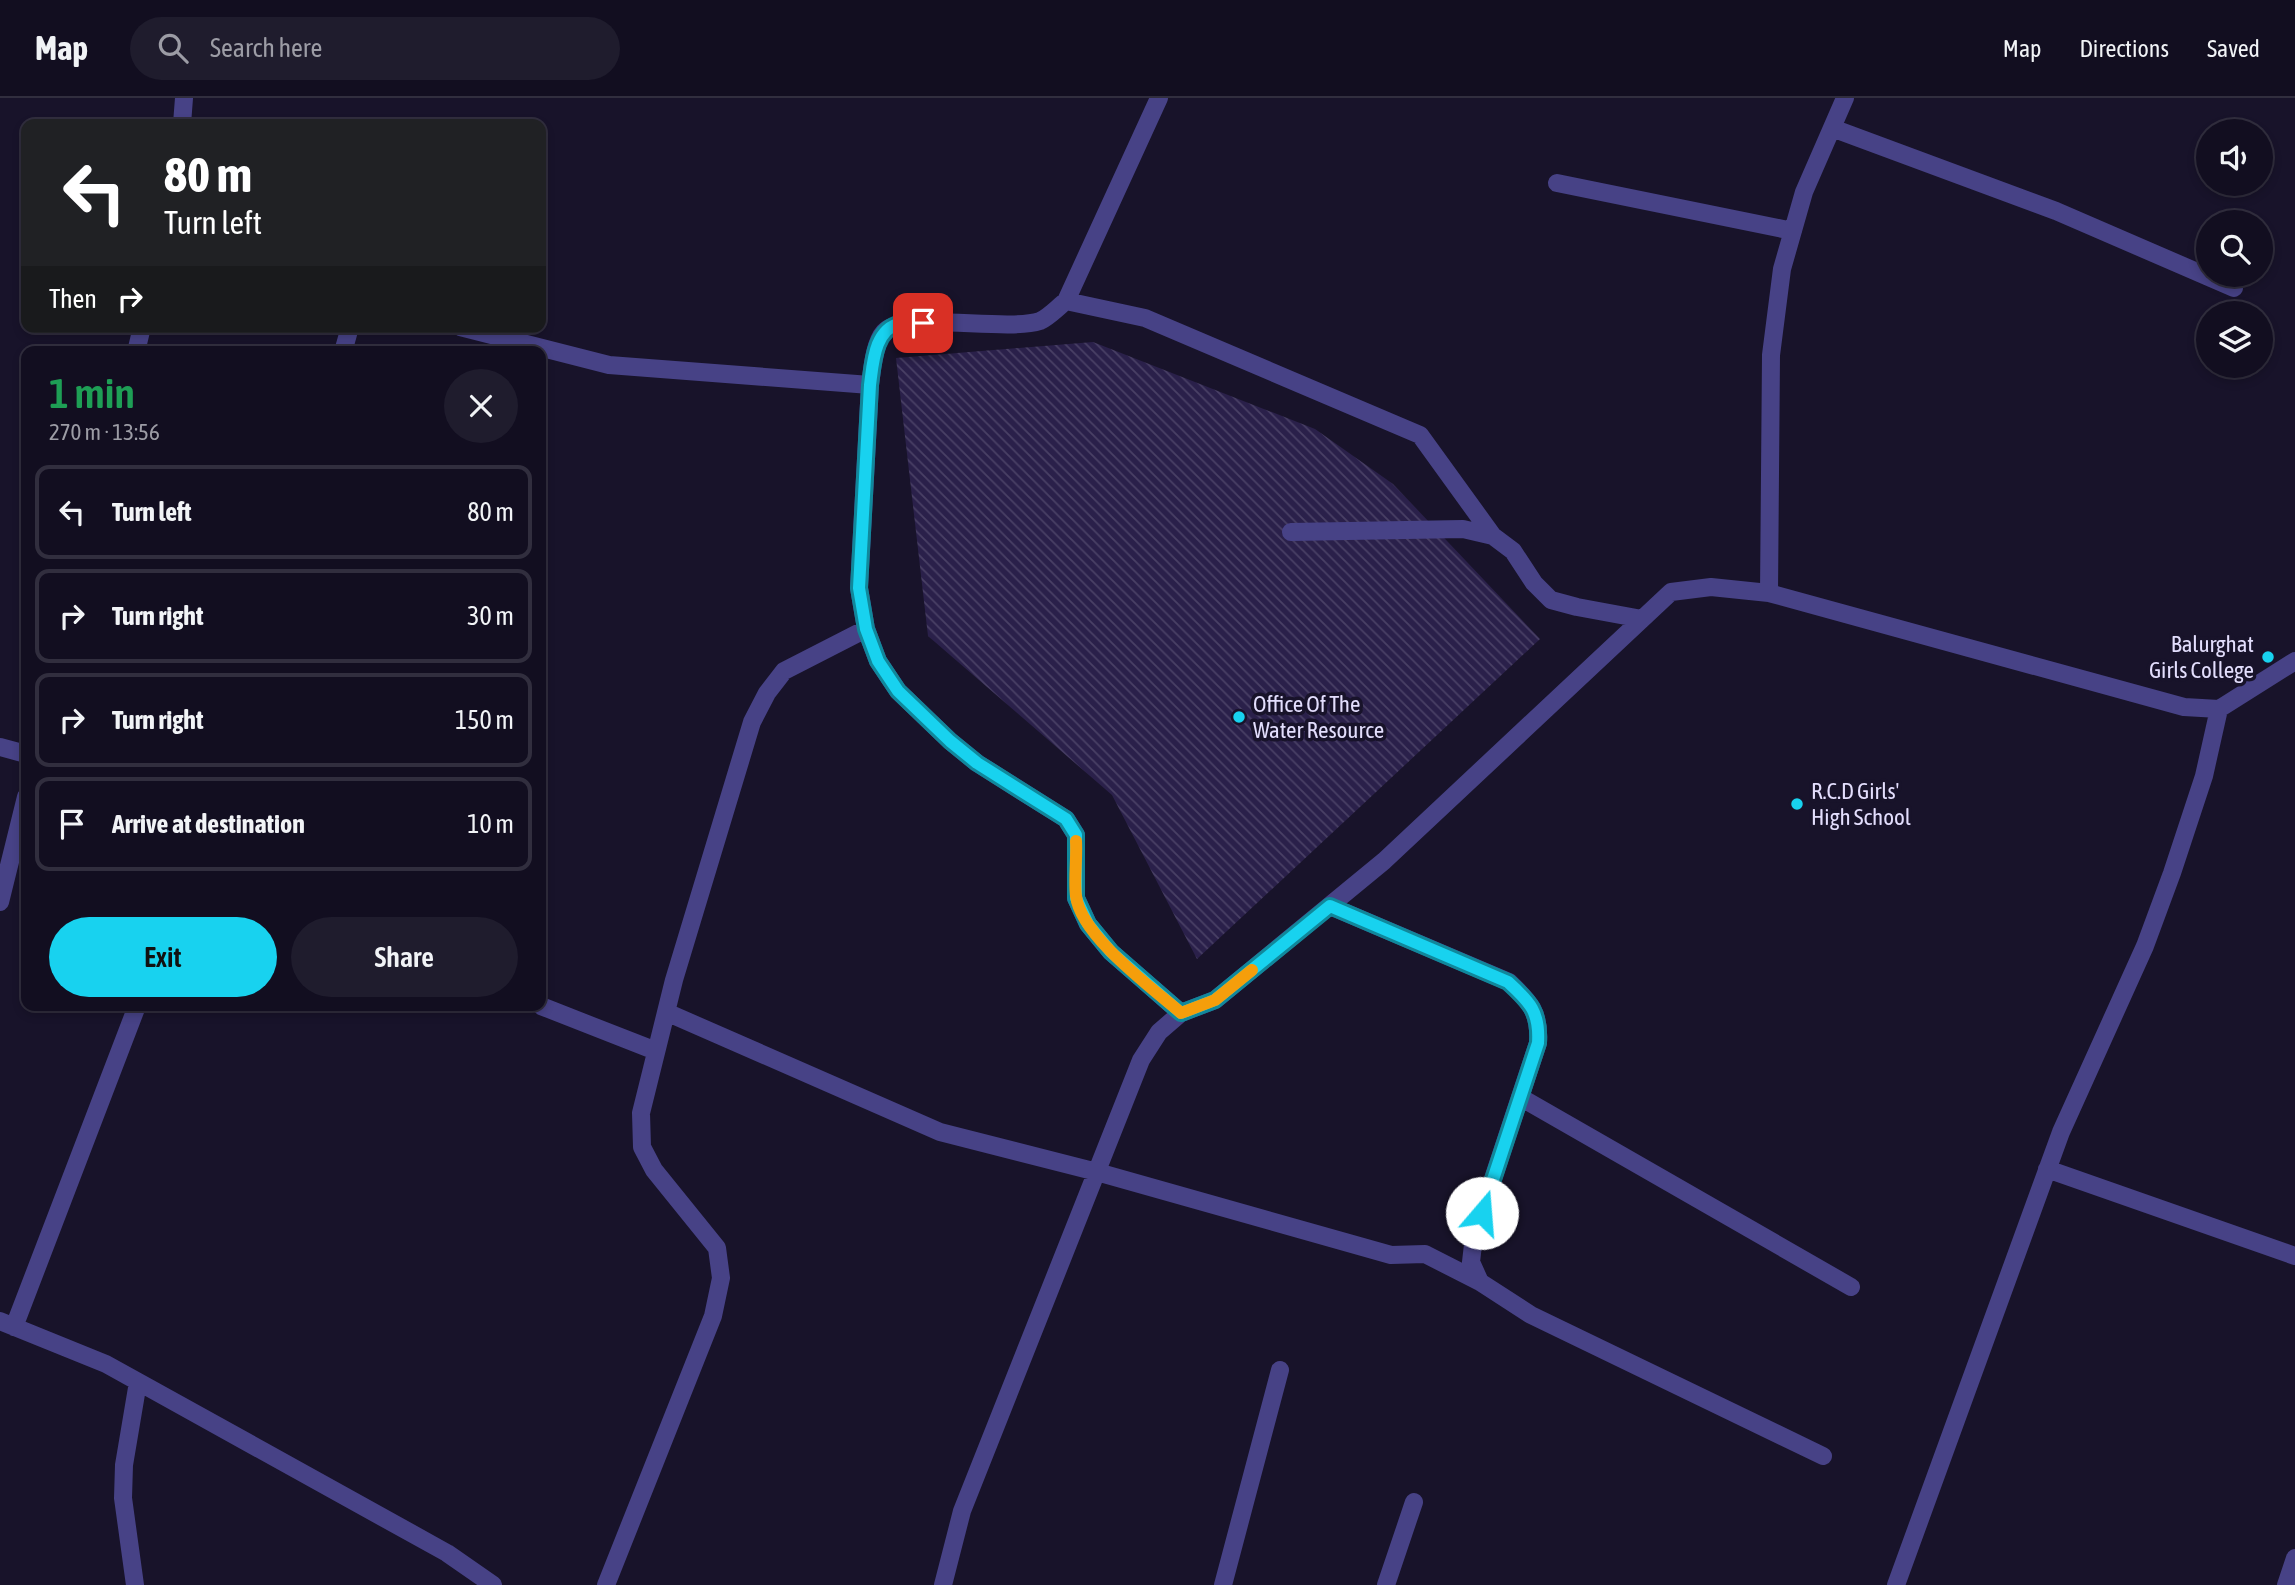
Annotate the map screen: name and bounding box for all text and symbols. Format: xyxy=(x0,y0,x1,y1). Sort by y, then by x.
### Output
search box xyxy=(130,17,620,80)
text: Map xyxy=(35,29,88,67)
icon: search xyxy=(154,29,192,67)
text: Search here xyxy=(210,33,322,63)
text: Map xyxy=(2003,35,2041,62)
text: Directions xyxy=(2079,35,2169,62)
text: Saved xyxy=(2207,35,2260,62)
map controls xyxy=(2196,119,2273,378)
button: sound xyxy=(2196,119,2273,196)
text: 80 m xyxy=(164,146,252,202)
icon: left xyxy=(49,147,140,238)
text: Turn left xyxy=(164,204,262,241)
button: search xyxy=(2196,210,2273,287)
icon: right xyxy=(111,280,149,318)
text: Then xyxy=(49,284,97,314)
pin xyxy=(893,293,953,353)
button: layers xyxy=(2196,301,2273,378)
icon: arrive xyxy=(904,304,942,342)
text: 1 min xyxy=(49,369,135,417)
button: close xyxy=(444,369,518,443)
text: 270 m · 13:56 xyxy=(49,419,160,445)
icon: left xyxy=(53,493,91,531)
text: Turn left xyxy=(112,497,192,527)
text: 80 m xyxy=(467,497,514,527)
icon: right xyxy=(53,597,91,635)
text: Turn right xyxy=(112,601,203,631)
text: 30 m xyxy=(467,601,514,631)
place label: Balurghat Girls College xyxy=(2149,631,2254,683)
marker: Balurghat Girls College xyxy=(2260,649,2276,665)
place label: Office Of The Water Resource xyxy=(1253,691,1384,743)
icon: right xyxy=(53,701,91,739)
text: Turn right xyxy=(112,705,203,735)
text: 150 m xyxy=(455,705,514,735)
marker: Office Of The Water Resource xyxy=(1231,709,1247,725)
place label: R.C.D Girls' High School xyxy=(1811,778,1911,830)
marker: R.C.D Girls' High School xyxy=(1789,796,1805,812)
icon: arrive xyxy=(53,805,91,843)
text: Arrive at destination xyxy=(112,809,305,839)
text: 10 m xyxy=(467,809,514,839)
button: Exit xyxy=(49,917,277,997)
button: Share xyxy=(291,917,518,997)
position arrow xyxy=(1445,1176,1519,1250)

